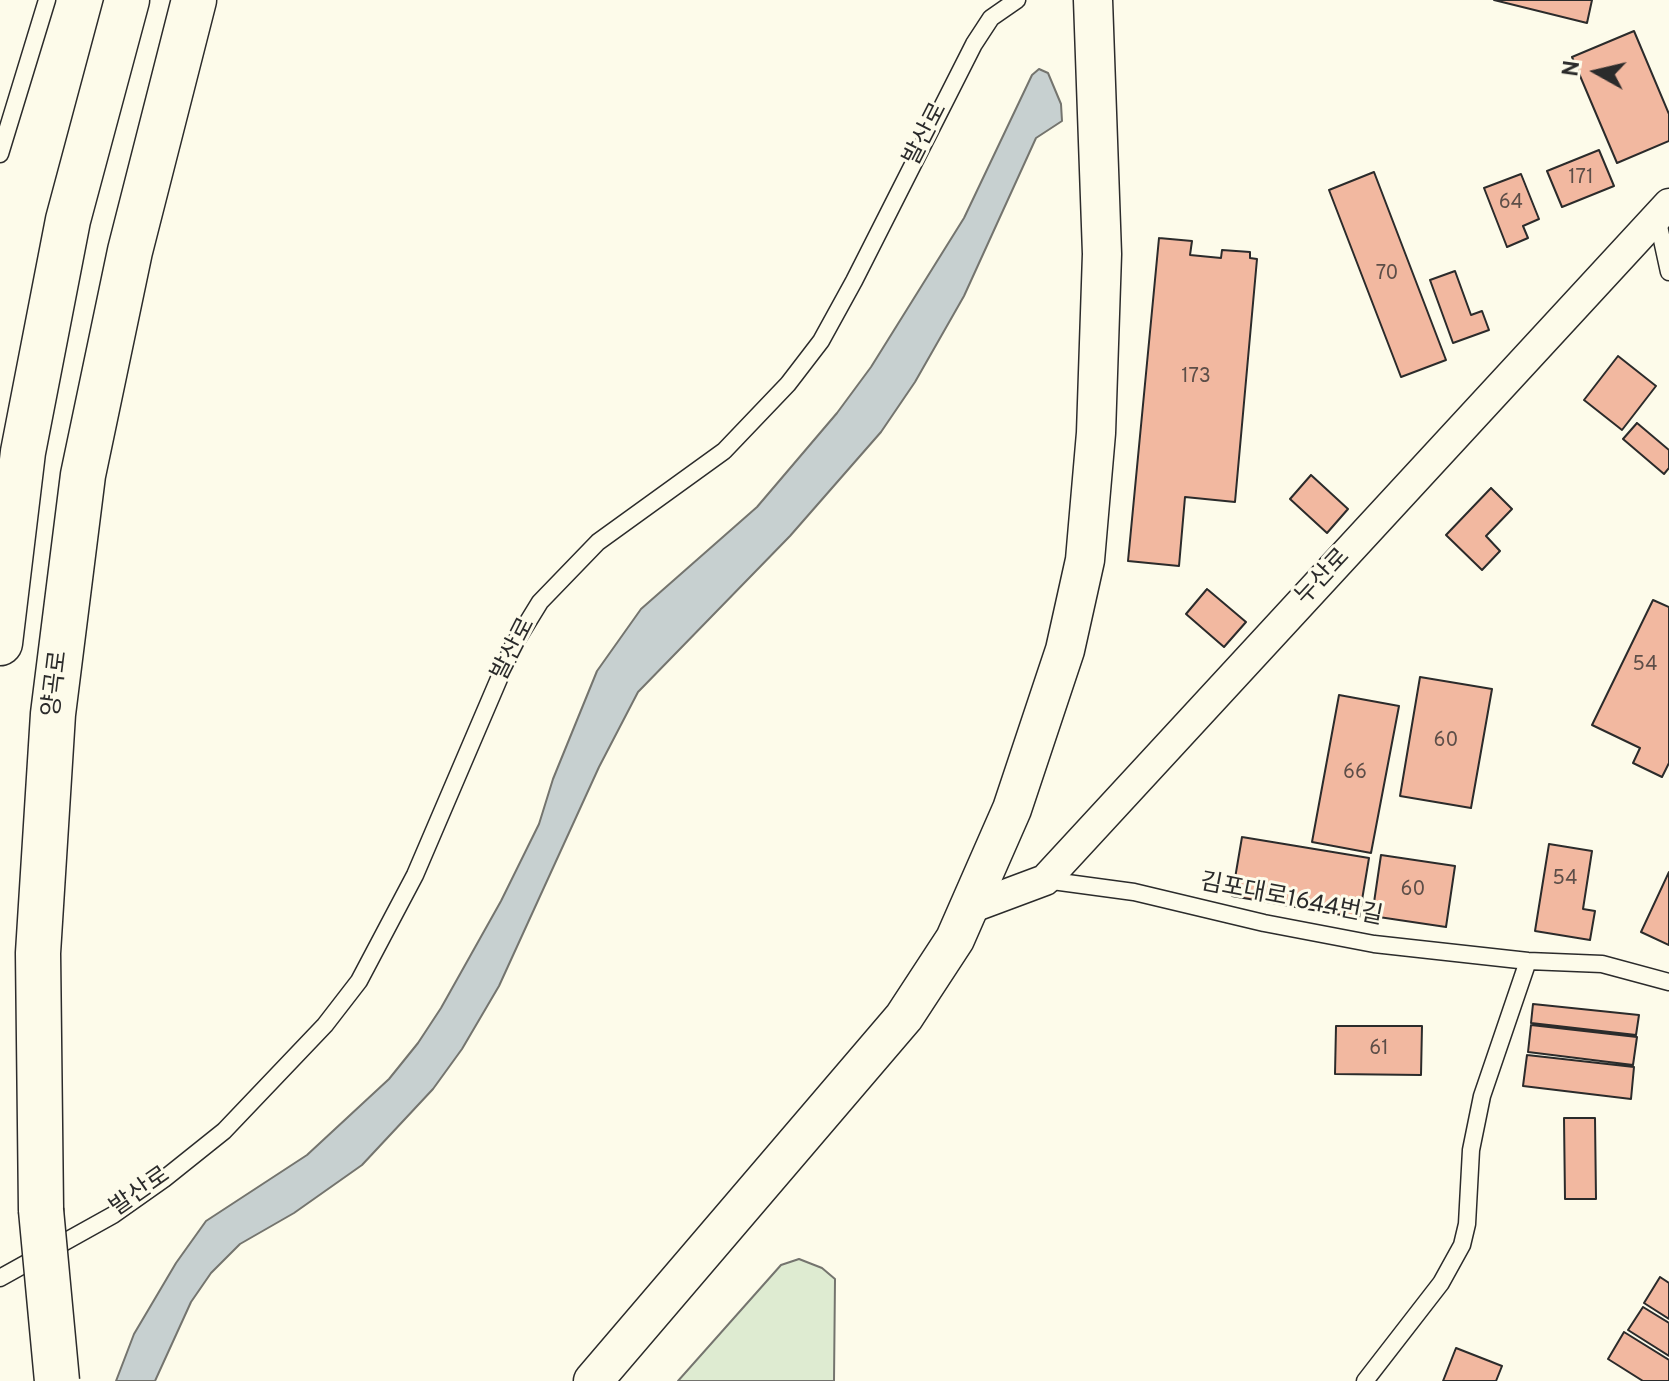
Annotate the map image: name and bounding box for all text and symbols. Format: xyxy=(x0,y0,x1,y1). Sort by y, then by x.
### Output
north arrow xyxy=(1557,32,1637,112)
text: N xyxy=(1558,59,1587,78)
street label: 발산로 xyxy=(899,99,955,171)
house number: 171 xyxy=(1568,167,1594,191)
house number: 64 xyxy=(1499,192,1523,216)
house number: 70 xyxy=(1376,263,1398,287)
house number: 173 xyxy=(1181,366,1211,390)
street label: 누산로 xyxy=(1291,544,1357,612)
street label: 발산로 xyxy=(487,614,543,686)
street label: 양곡로 xyxy=(39,649,75,719)
house number: 54 xyxy=(1632,654,1658,678)
house number: 60 xyxy=(1434,730,1458,754)
house number: 66 xyxy=(1343,762,1367,786)
house number: 54 xyxy=(1552,868,1578,892)
street label: 김포대로1644번길 xyxy=(1197,869,1385,933)
house number: 60 xyxy=(1401,879,1425,903)
house number: 61 xyxy=(1369,1038,1389,1062)
street label: 발산로 xyxy=(106,1162,176,1224)

